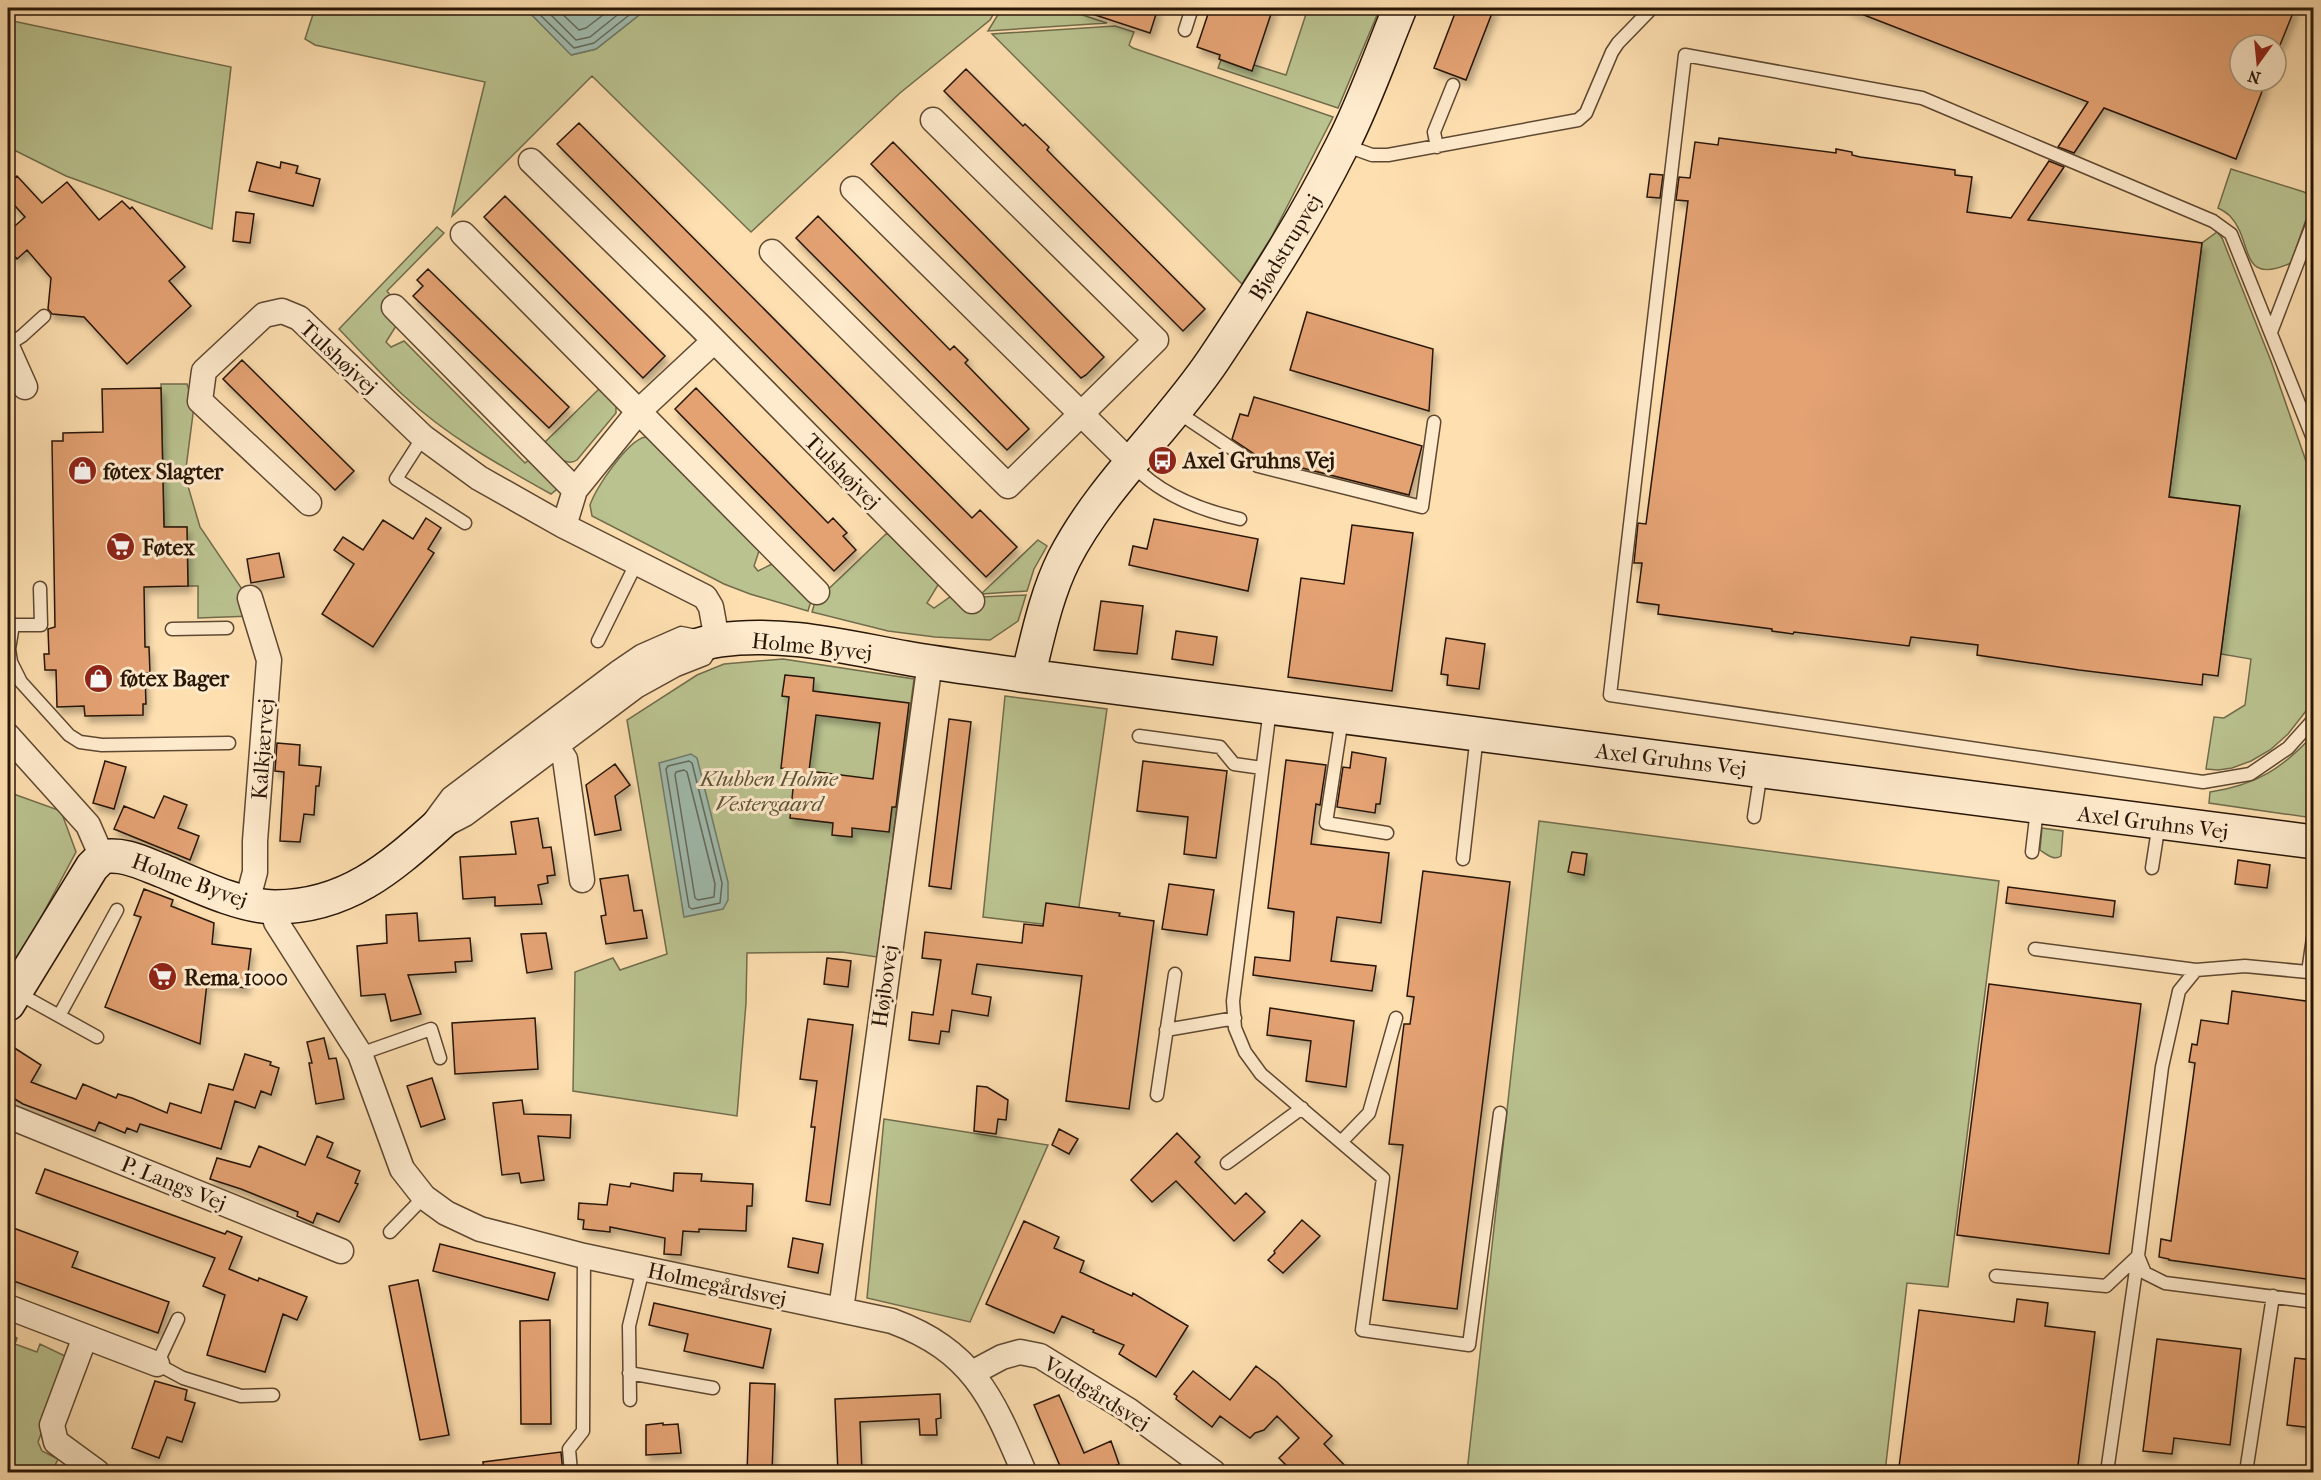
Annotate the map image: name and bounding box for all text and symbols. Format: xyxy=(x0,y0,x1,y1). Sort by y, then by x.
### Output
north arrow xyxy=(2228,33,2288,93)
text: N xyxy=(2245,66,2263,88)
street label: Bjødstrupvej xyxy=(1244,190,1328,305)
street label: Tulshøjvej xyxy=(294,315,383,400)
street label: Tulshøjvej xyxy=(799,428,886,515)
bus stop icon: Axel Gruhns Vej xyxy=(1146,444,1178,476)
place label: Axel Gruhns Vej xyxy=(1181,448,1335,474)
shop icon: føtex Slagter xyxy=(66,455,98,487)
place label: føtex Slagter xyxy=(102,459,224,485)
supermarket icon: Føtex xyxy=(105,531,137,563)
place label: Føtex xyxy=(141,535,195,561)
street label: Holme Byvej xyxy=(750,628,873,666)
shop icon: føtex Bager xyxy=(83,662,115,694)
place label: føtex Bager xyxy=(119,666,230,692)
street label: Kalkjærvej xyxy=(246,697,280,801)
street label: Axel Gruhns Vej xyxy=(1593,738,1748,782)
park label: Klubben Holme Vestergaard xyxy=(698,766,839,817)
street label: Axel Gruhns Vej xyxy=(2075,801,2230,845)
street label: Holme Byvej xyxy=(128,848,251,914)
street label: Højbovej xyxy=(866,943,904,1029)
supermarket icon: Rema 1000 xyxy=(147,961,179,993)
place label: Rema 1000 xyxy=(184,965,288,991)
street label: P. Langs Vej xyxy=(117,1151,230,1217)
street label: Holmegårdsvej xyxy=(645,1258,789,1312)
street label: Voldgårdsvej xyxy=(1038,1350,1154,1437)

